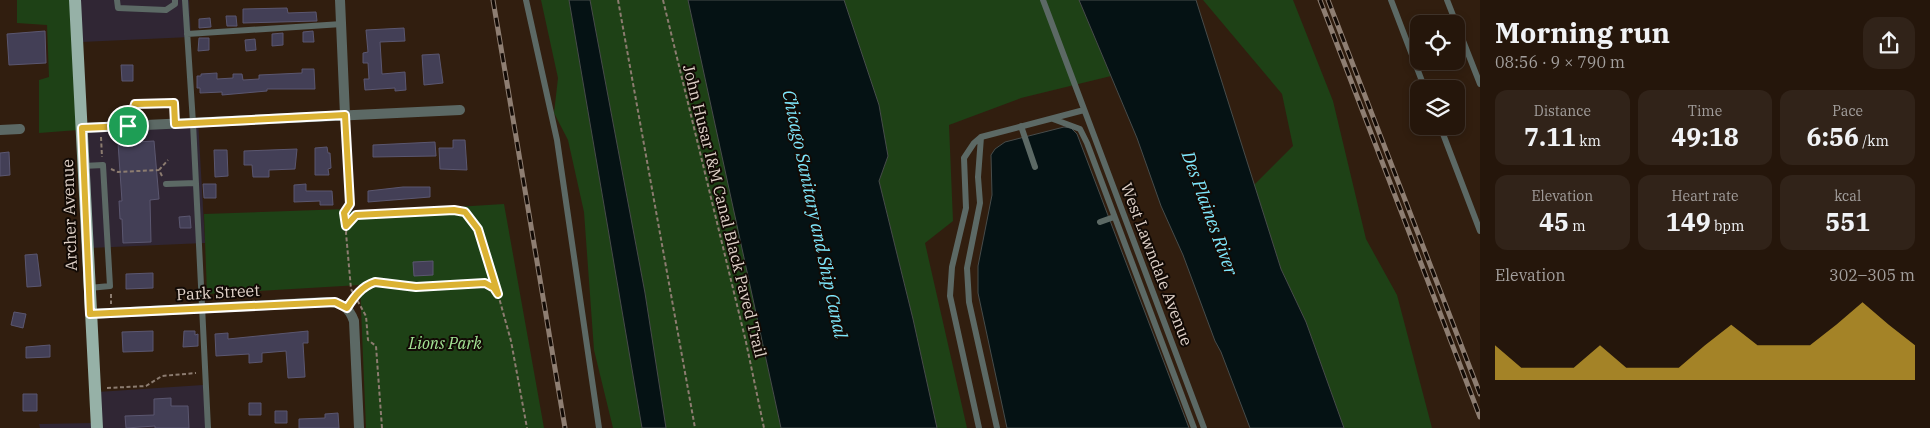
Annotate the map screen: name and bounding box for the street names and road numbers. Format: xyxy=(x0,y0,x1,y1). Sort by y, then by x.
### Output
street label: John Husar I&M Canal Black Paved Trail xyxy=(679,62,771,360)
street label: Archer Avenue xyxy=(57,159,81,271)
street label: West Lawndale Avenue xyxy=(1117,180,1197,348)
street label: Park Street xyxy=(176,280,261,304)

